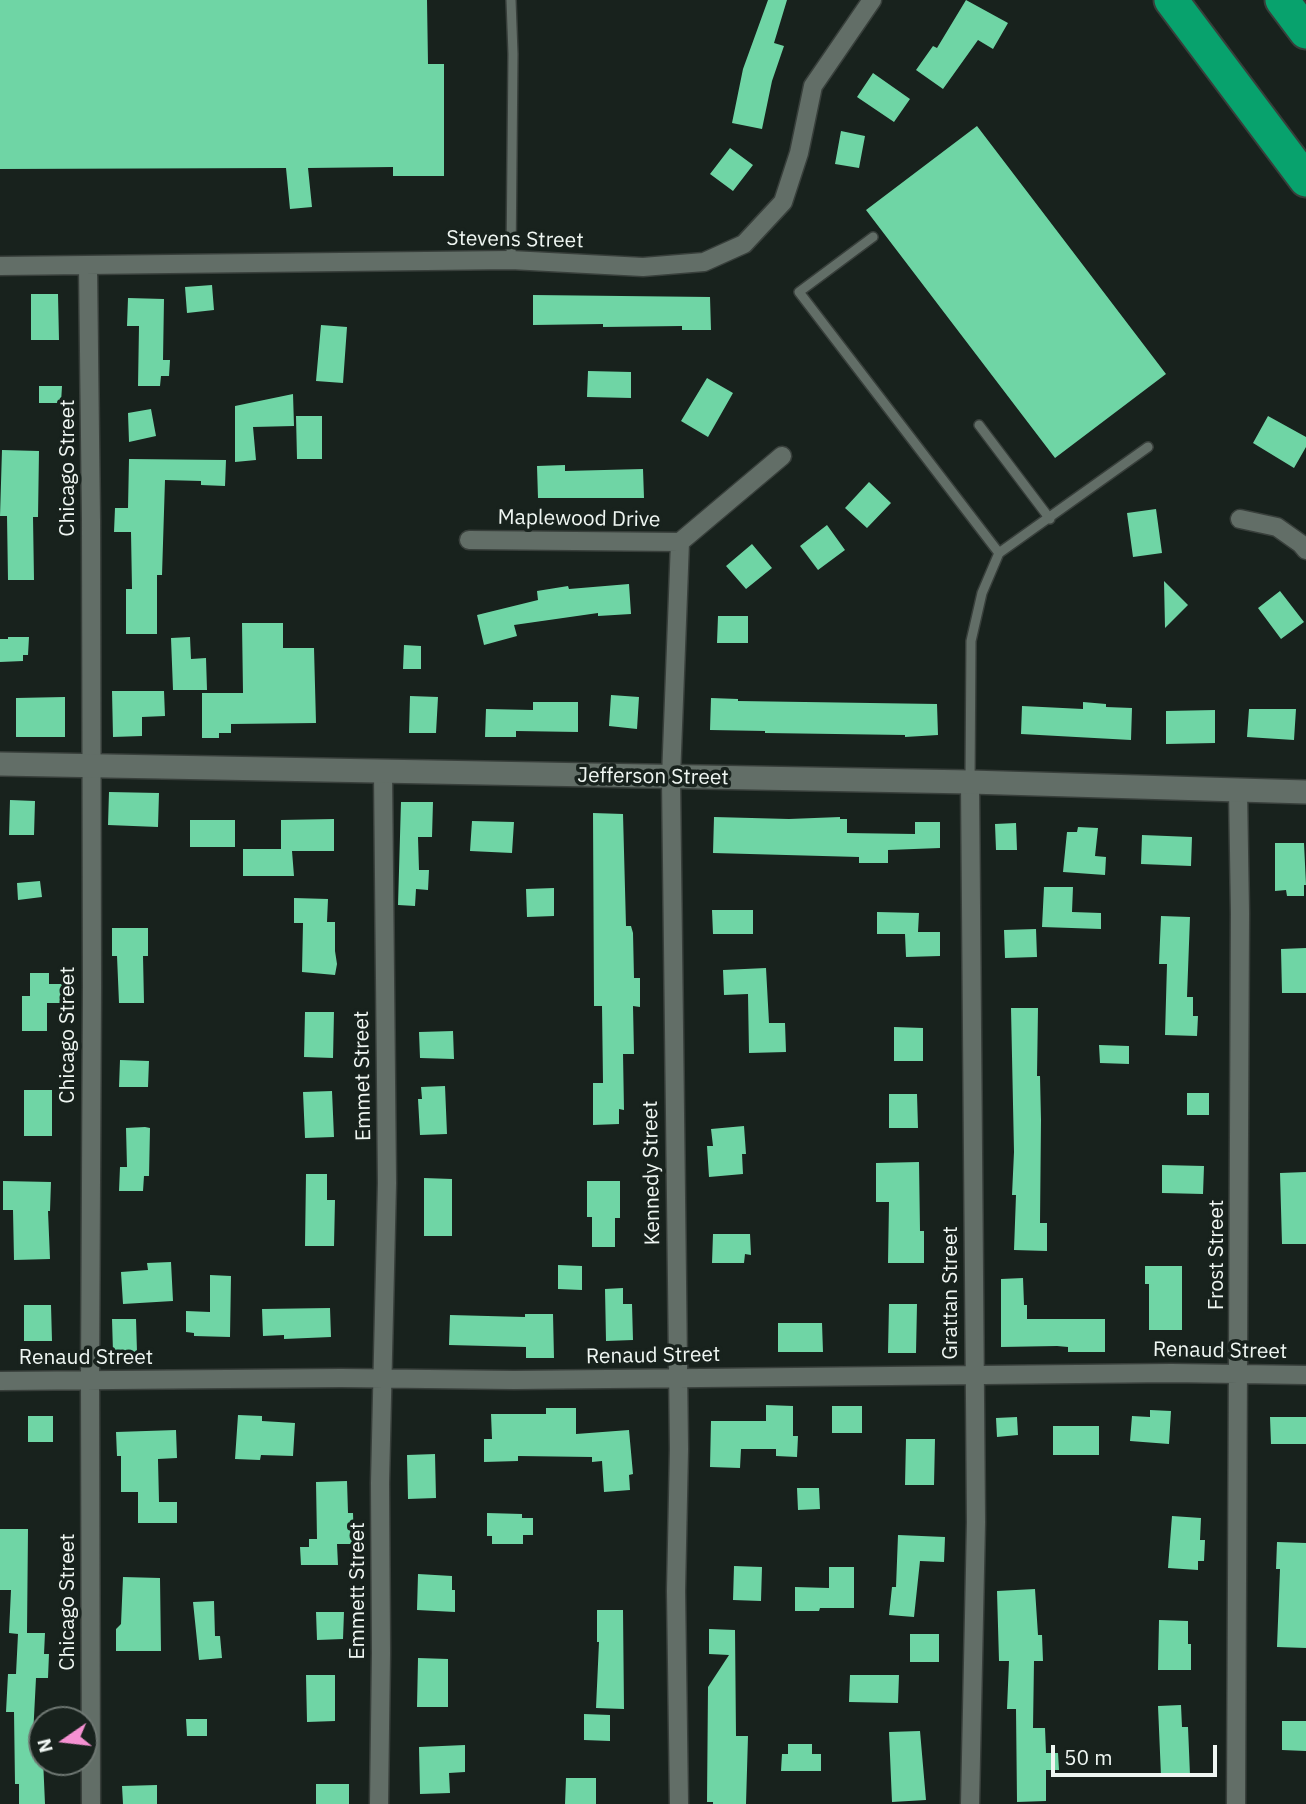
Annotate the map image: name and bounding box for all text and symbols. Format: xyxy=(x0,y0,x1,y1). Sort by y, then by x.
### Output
street label: Stevens Street xyxy=(446,226,584,254)
street label: Chicago Street xyxy=(55,399,81,537)
street label: Maplewood Drive xyxy=(497,505,661,533)
street label: Jefferson Street xyxy=(577,763,729,791)
street label: Chicago Street xyxy=(55,966,81,1104)
street label: Emmet Street xyxy=(349,1011,377,1141)
street label: Kennedy Street xyxy=(638,1100,666,1246)
street label: Frost Street xyxy=(1204,1200,1230,1310)
street label: Grattan Street xyxy=(938,1226,964,1360)
street label: Renaud Street xyxy=(1153,1337,1287,1365)
street label: Renaud Street xyxy=(586,1342,720,1370)
street label: Renaud Street xyxy=(19,1345,153,1371)
street label: Emmett Street xyxy=(345,1522,371,1660)
street label: Chicago Street xyxy=(55,1533,81,1671)
north arrow xyxy=(28,1706,98,1776)
scale bar xyxy=(1054,1730,1220,1774)
text: N xyxy=(31,1736,58,1755)
text: 50 m xyxy=(1064,1743,1113,1771)

